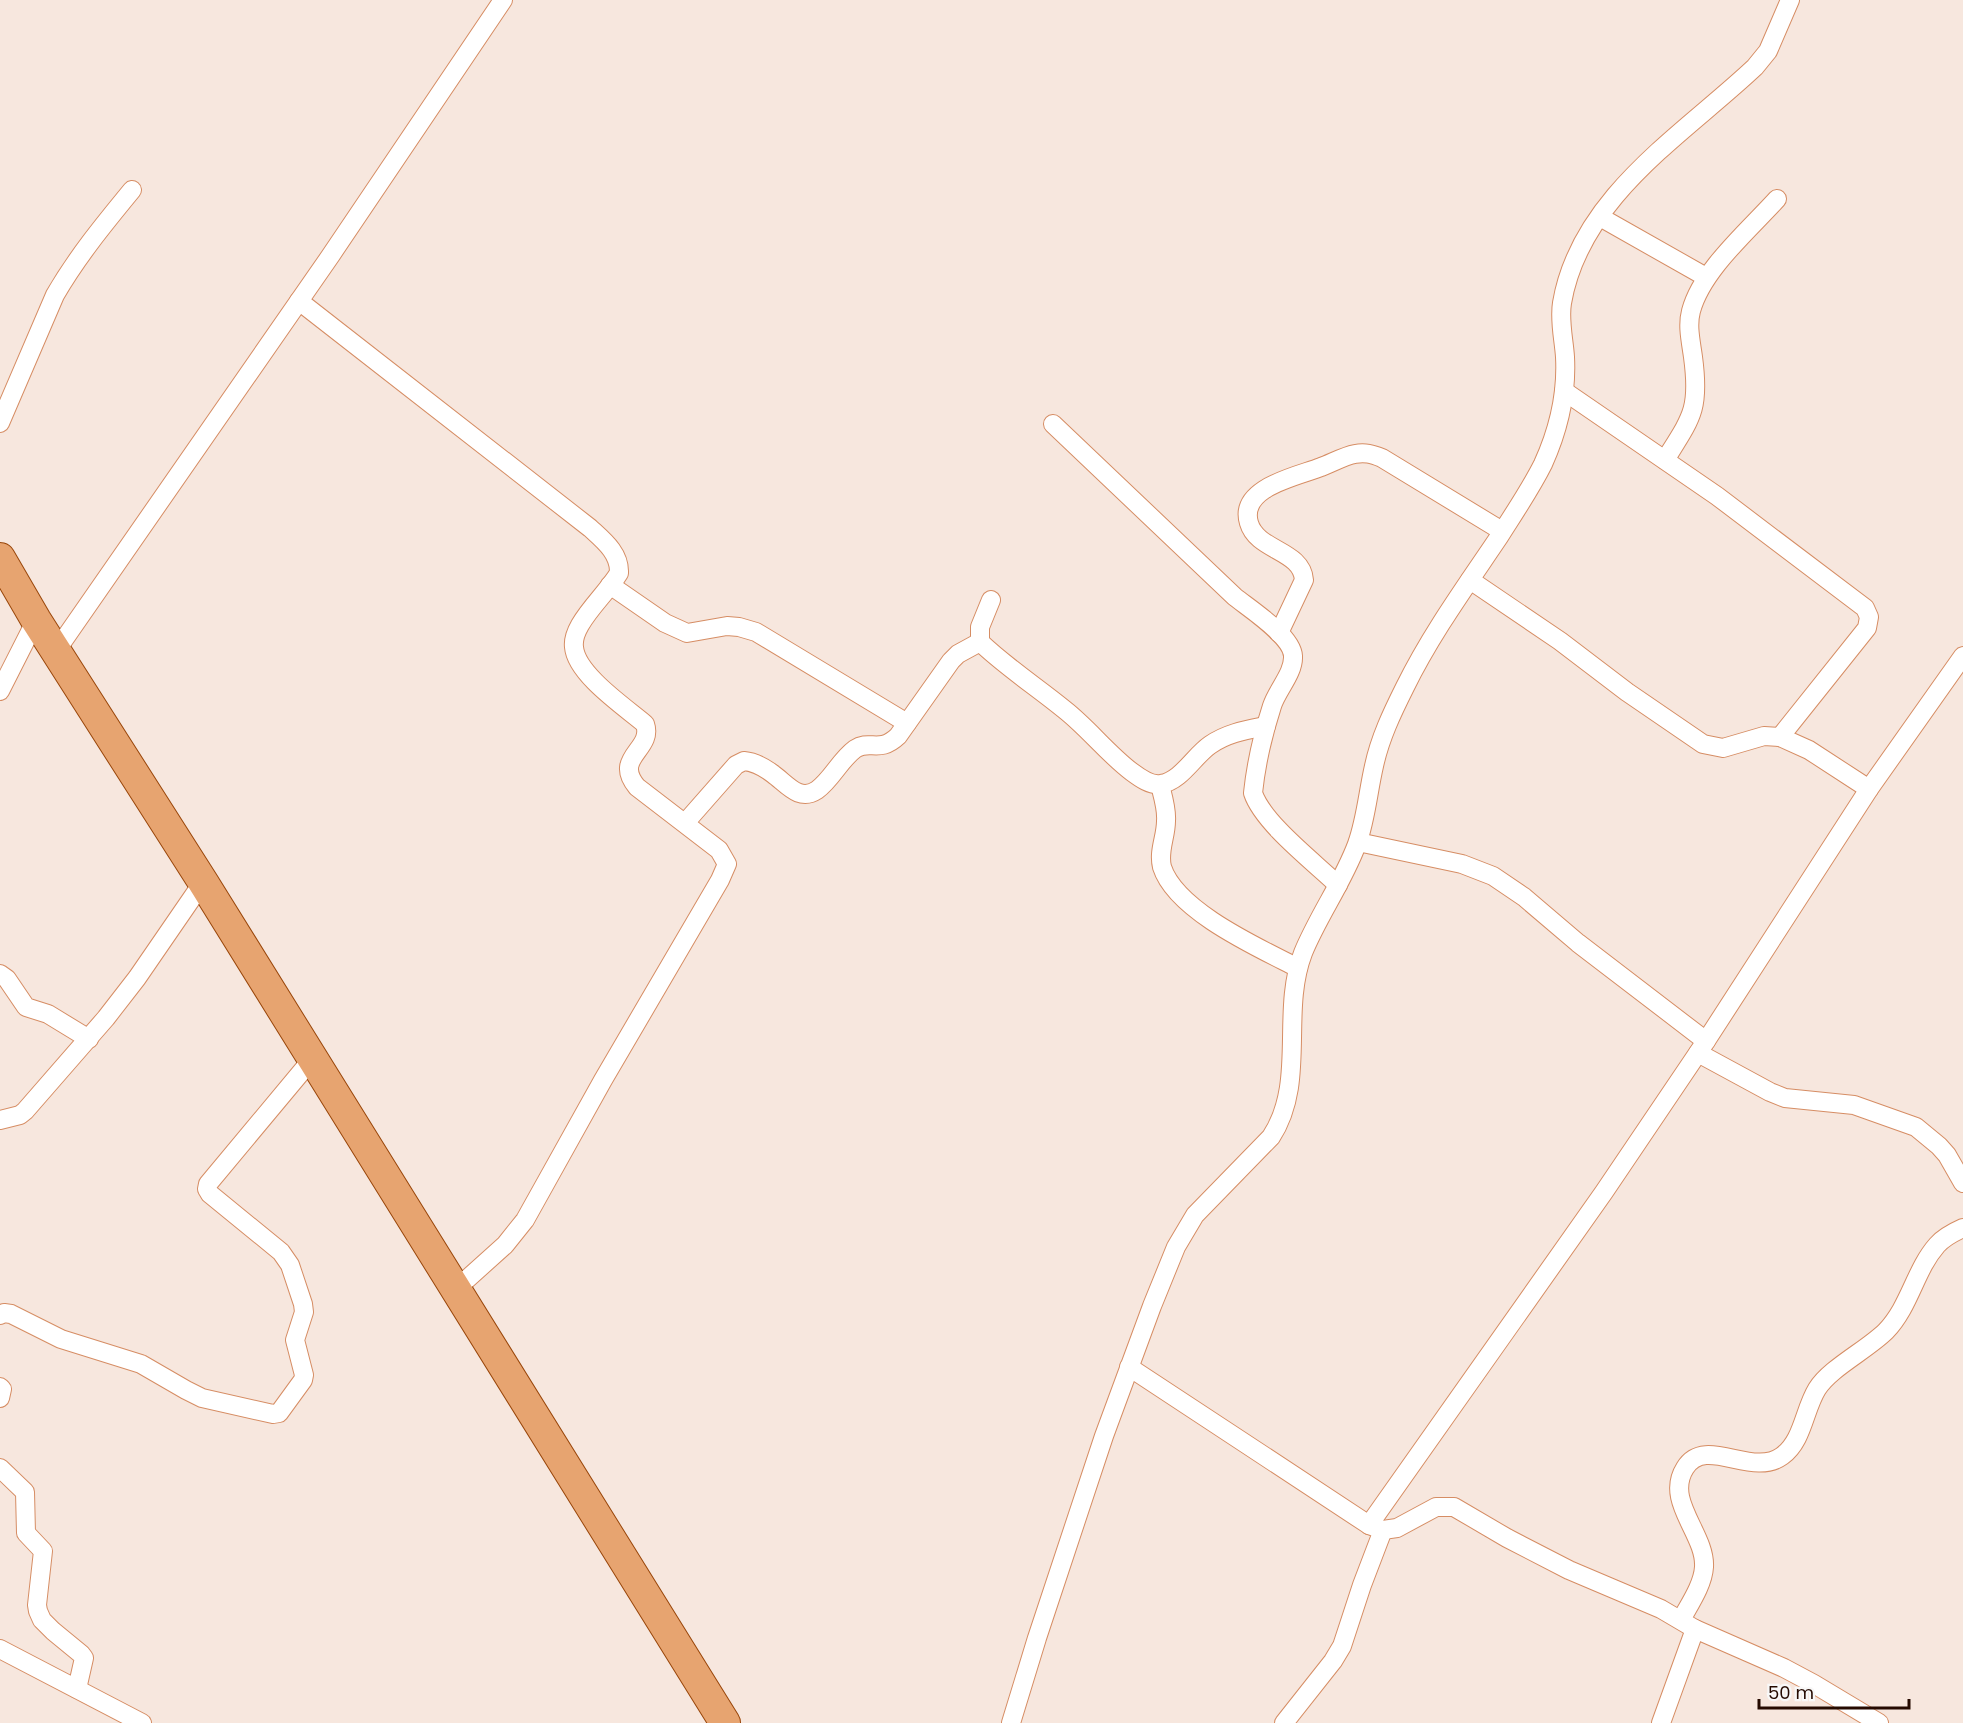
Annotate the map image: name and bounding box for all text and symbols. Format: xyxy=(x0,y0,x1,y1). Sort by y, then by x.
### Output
scale bar xyxy=(1759,1672,1909,1710)
text: 50 m xyxy=(1768,1680,1814,1705)

